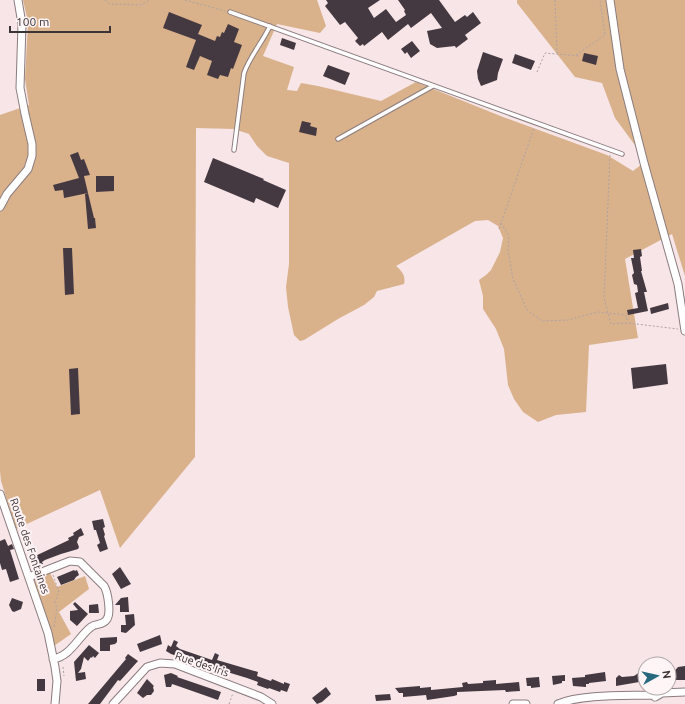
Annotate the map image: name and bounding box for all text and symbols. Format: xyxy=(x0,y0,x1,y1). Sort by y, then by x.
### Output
scale bar xyxy=(10,8,110,34)
text: 100 m xyxy=(16,15,49,28)
street label: Route des Fontaines xyxy=(8,497,52,596)
street label: Rue des Iris xyxy=(174,649,231,679)
north arrow xyxy=(637,656,677,696)
text: N xyxy=(660,670,673,680)

